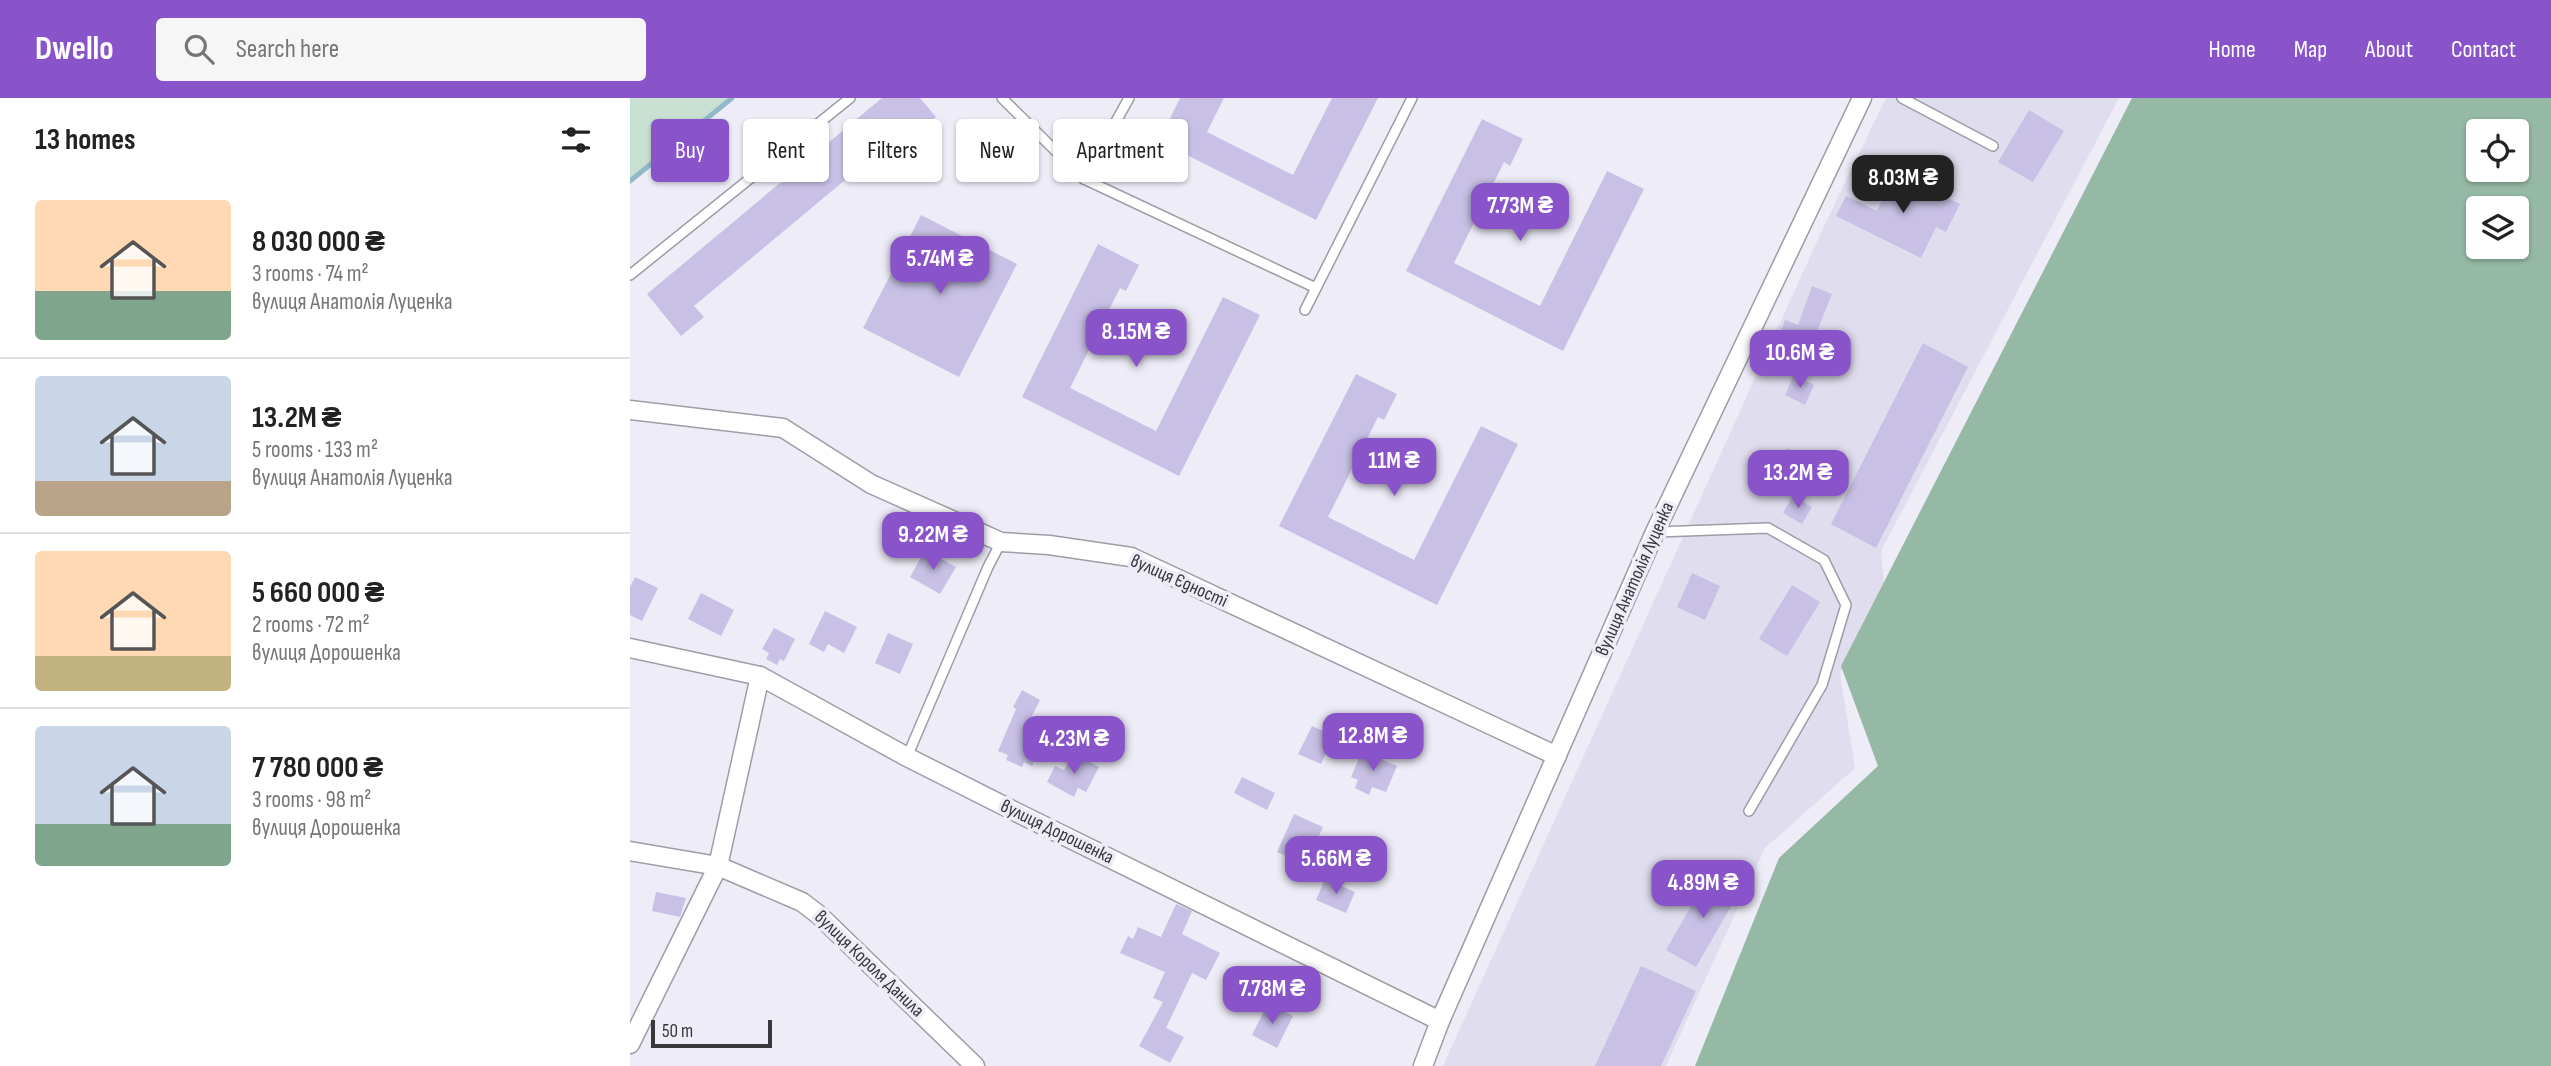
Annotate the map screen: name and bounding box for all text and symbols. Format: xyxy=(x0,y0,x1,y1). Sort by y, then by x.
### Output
search box xyxy=(156,18,646,81)
text: Dwello xyxy=(35,29,114,69)
icon: search xyxy=(180,30,218,68)
text: Search here xyxy=(236,34,339,65)
text: Home xyxy=(2208,35,2256,64)
text: Map xyxy=(2294,35,2327,64)
text: About xyxy=(2365,35,2413,64)
text: Contact xyxy=(2451,35,2516,64)
chip: Buy xyxy=(651,119,729,182)
chip: Rent xyxy=(743,119,829,182)
chip: Filters xyxy=(843,119,942,182)
chip: New xyxy=(956,119,1039,182)
chip: Apartment xyxy=(1053,119,1188,182)
map controls xyxy=(2466,119,2529,259)
button: locate xyxy=(2466,119,2529,182)
icon: filters xyxy=(557,121,595,159)
text: 13 homes xyxy=(35,122,136,158)
pin: 8.03M ₴ xyxy=(1838,156,1968,215)
text: 8.03M ₴ xyxy=(1868,164,1938,192)
pin: 7.73M ₴ xyxy=(1455,184,1585,243)
text: 7.73M ₴ xyxy=(1487,192,1553,220)
button: layers xyxy=(2466,196,2529,259)
text: 8 030 000 ₴ xyxy=(252,224,385,260)
icon: home xyxy=(91,228,175,312)
pin: 5.74M ₴ xyxy=(875,236,1005,296)
text: 5.74M ₴ xyxy=(906,245,974,273)
text: 3 rooms · 74 m² xyxy=(252,260,369,288)
text: вулиця Анатолія Луценка xyxy=(252,288,453,316)
pin: 8.15M ₴ xyxy=(1071,310,1201,369)
text: 8.15M ₴ xyxy=(1102,318,1170,346)
pin: 10.6M ₴ xyxy=(1735,330,1865,390)
text: 10.6M ₴ xyxy=(1766,339,1834,367)
text: 13.2M ₴ xyxy=(252,400,341,436)
icon: home xyxy=(91,404,175,488)
text: 5 rooms · 133 m² xyxy=(252,436,378,464)
pin: 11M ₴ xyxy=(1345,438,1443,498)
text: 11M ₴ xyxy=(1368,447,1420,475)
pin: 13.2M ₴ xyxy=(1733,450,1863,510)
text: 13.2M ₴ xyxy=(1764,459,1832,487)
text: вулиця Анатолія Луценка xyxy=(252,464,453,492)
street label: вулиця Анатолія Луценка xyxy=(1591,499,1679,659)
pin: 9.22M ₴ xyxy=(868,512,998,572)
text: 9.22M ₴ xyxy=(898,521,968,549)
street label: вулиця Єдності xyxy=(1127,549,1231,613)
text: 5 660 000 ₴ xyxy=(252,575,385,611)
icon: home xyxy=(91,579,175,663)
text: 2 rooms · 72 m² xyxy=(252,611,370,639)
text: вулиця Дорошенка xyxy=(252,639,401,667)
pin: 12.8M ₴ xyxy=(1308,714,1438,773)
pin: 4.23M ₴ xyxy=(1009,716,1139,776)
text: 12.8M ₴ xyxy=(1339,722,1407,750)
text: 4.23M ₴ xyxy=(1039,725,1109,753)
text: 7 780 000 ₴ xyxy=(252,750,383,786)
icon: home xyxy=(91,754,175,838)
text: 3 rooms · 98 m² xyxy=(252,786,371,814)
street label: вулиця Дорошенка xyxy=(997,795,1117,869)
text: вулиця Дорошенка xyxy=(252,814,401,842)
pin: 5.66M ₴ xyxy=(1271,836,1401,896)
text: 5.66M ₴ xyxy=(1301,845,1371,873)
pin: 4.89M ₴ xyxy=(1638,860,1768,920)
text: 4.89M ₴ xyxy=(1667,869,1739,897)
street label: вулиця Короля Данила xyxy=(809,906,929,1022)
pin: 7.78M ₴ xyxy=(1207,967,1337,1026)
text: 7.78M ₴ xyxy=(1239,975,1305,1003)
scale bar xyxy=(651,1017,772,1049)
text: 50 m xyxy=(662,1020,693,1043)

